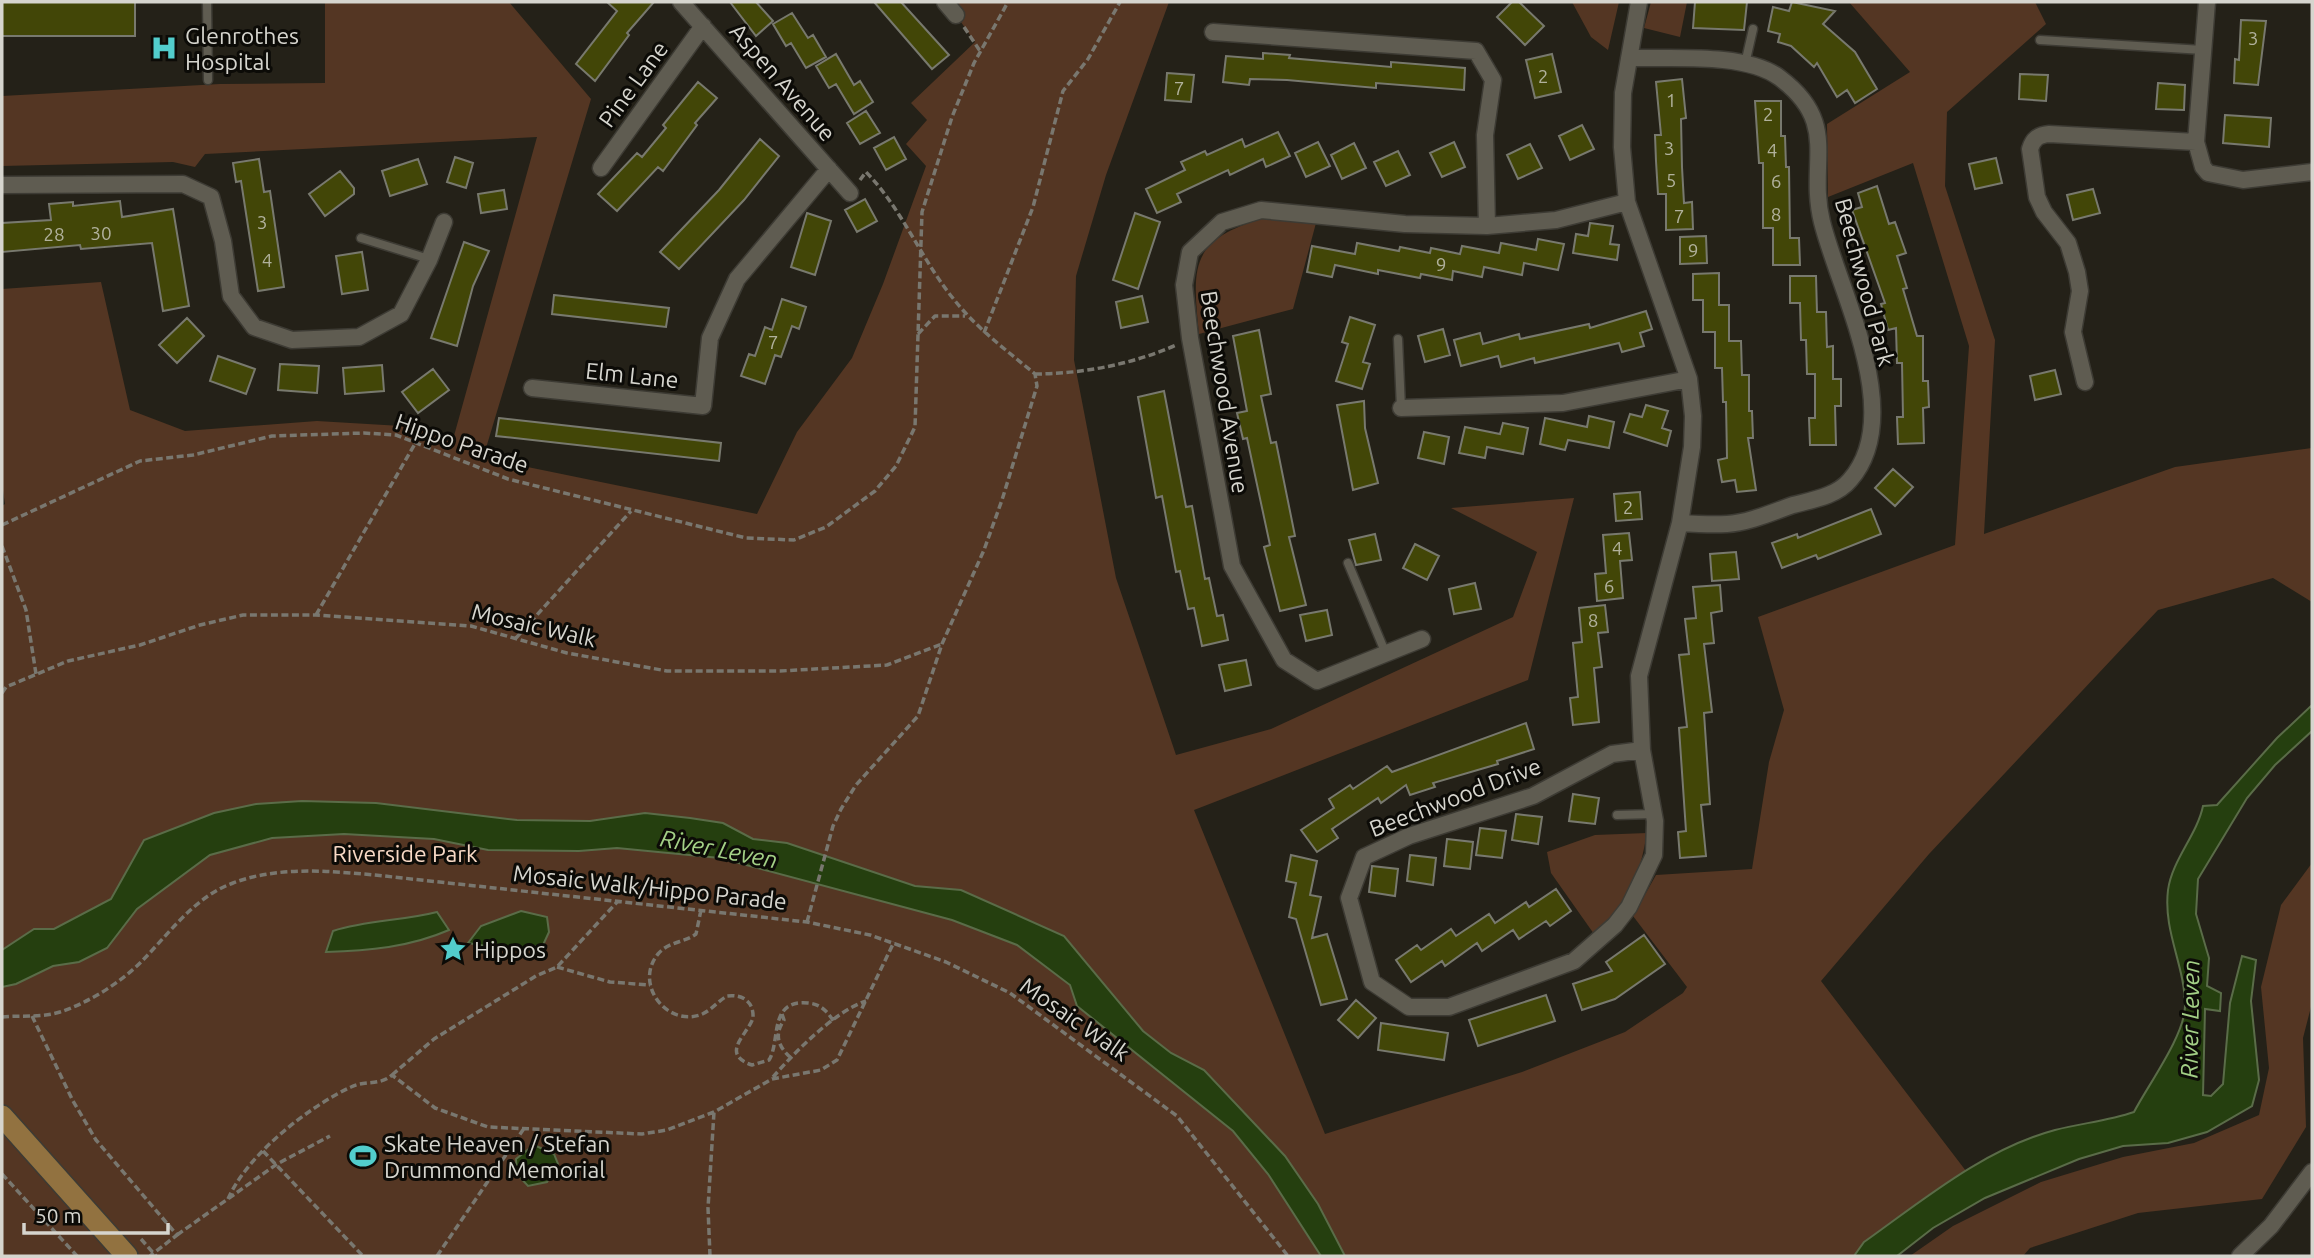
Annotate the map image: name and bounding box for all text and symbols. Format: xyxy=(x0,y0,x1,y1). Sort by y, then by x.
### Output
street label: Aspen Avenue xyxy=(725,18,841,146)
place label: Glenrothes Hospital xyxy=(185,23,299,74)
house number: 3 xyxy=(2248,27,2258,49)
hospital icon: Glenrothes Hospital xyxy=(149,33,179,63)
street label: Pine Lane xyxy=(594,36,672,132)
house number: 2 xyxy=(1538,65,1548,87)
house number: 7 xyxy=(1174,77,1184,99)
house number: 1 xyxy=(1666,89,1676,111)
house number: 2 xyxy=(1763,103,1773,125)
house number: 3 xyxy=(1664,137,1674,159)
house number: 4 xyxy=(1767,139,1777,161)
house number: 5 xyxy=(1666,169,1676,191)
house number: 6 xyxy=(1771,170,1781,192)
street label: Beechwood Park xyxy=(1831,195,1900,369)
house number: 8 xyxy=(1771,203,1781,225)
house number: 7 xyxy=(1674,205,1684,227)
house number: 3 xyxy=(257,211,267,233)
house number: 30 xyxy=(90,222,112,244)
house number: 28 xyxy=(43,223,65,245)
house number: 9 xyxy=(1688,239,1698,261)
house number: 4 xyxy=(262,249,272,271)
house number: 9 xyxy=(1436,253,1446,275)
street label: Beechwood Avenue xyxy=(1197,289,1253,495)
house number: 7 xyxy=(768,331,778,353)
street label: Elm Lane xyxy=(584,358,680,392)
street label: Hippo Parade xyxy=(392,409,532,477)
house number: 2 xyxy=(1623,496,1633,518)
house number: 4 xyxy=(1612,537,1622,559)
house number: 6 xyxy=(1604,575,1614,597)
street label: Mosaic Walk xyxy=(469,599,599,652)
house number: 8 xyxy=(1588,609,1598,631)
street label: Beechwood Drive xyxy=(1366,753,1544,841)
water label: River Leven xyxy=(658,824,780,874)
park label: Riverside Park xyxy=(332,841,478,866)
street label: Mosaic Walk/Hippo Parade xyxy=(512,860,788,914)
place icon: Hippos xyxy=(438,934,468,964)
place label: Hippos xyxy=(474,937,546,962)
water label: River Leven xyxy=(2175,959,2205,1079)
street label: Mosaic Walk xyxy=(1016,972,1135,1066)
place label: Skate Heaven / Stefan Drummond Memorial xyxy=(384,1131,610,1182)
sports icon: Skate Heaven / Stefan Drummond Memorial xyxy=(348,1141,378,1171)
scale bar xyxy=(24,1192,168,1236)
text: 50 m xyxy=(35,1203,82,1227)

